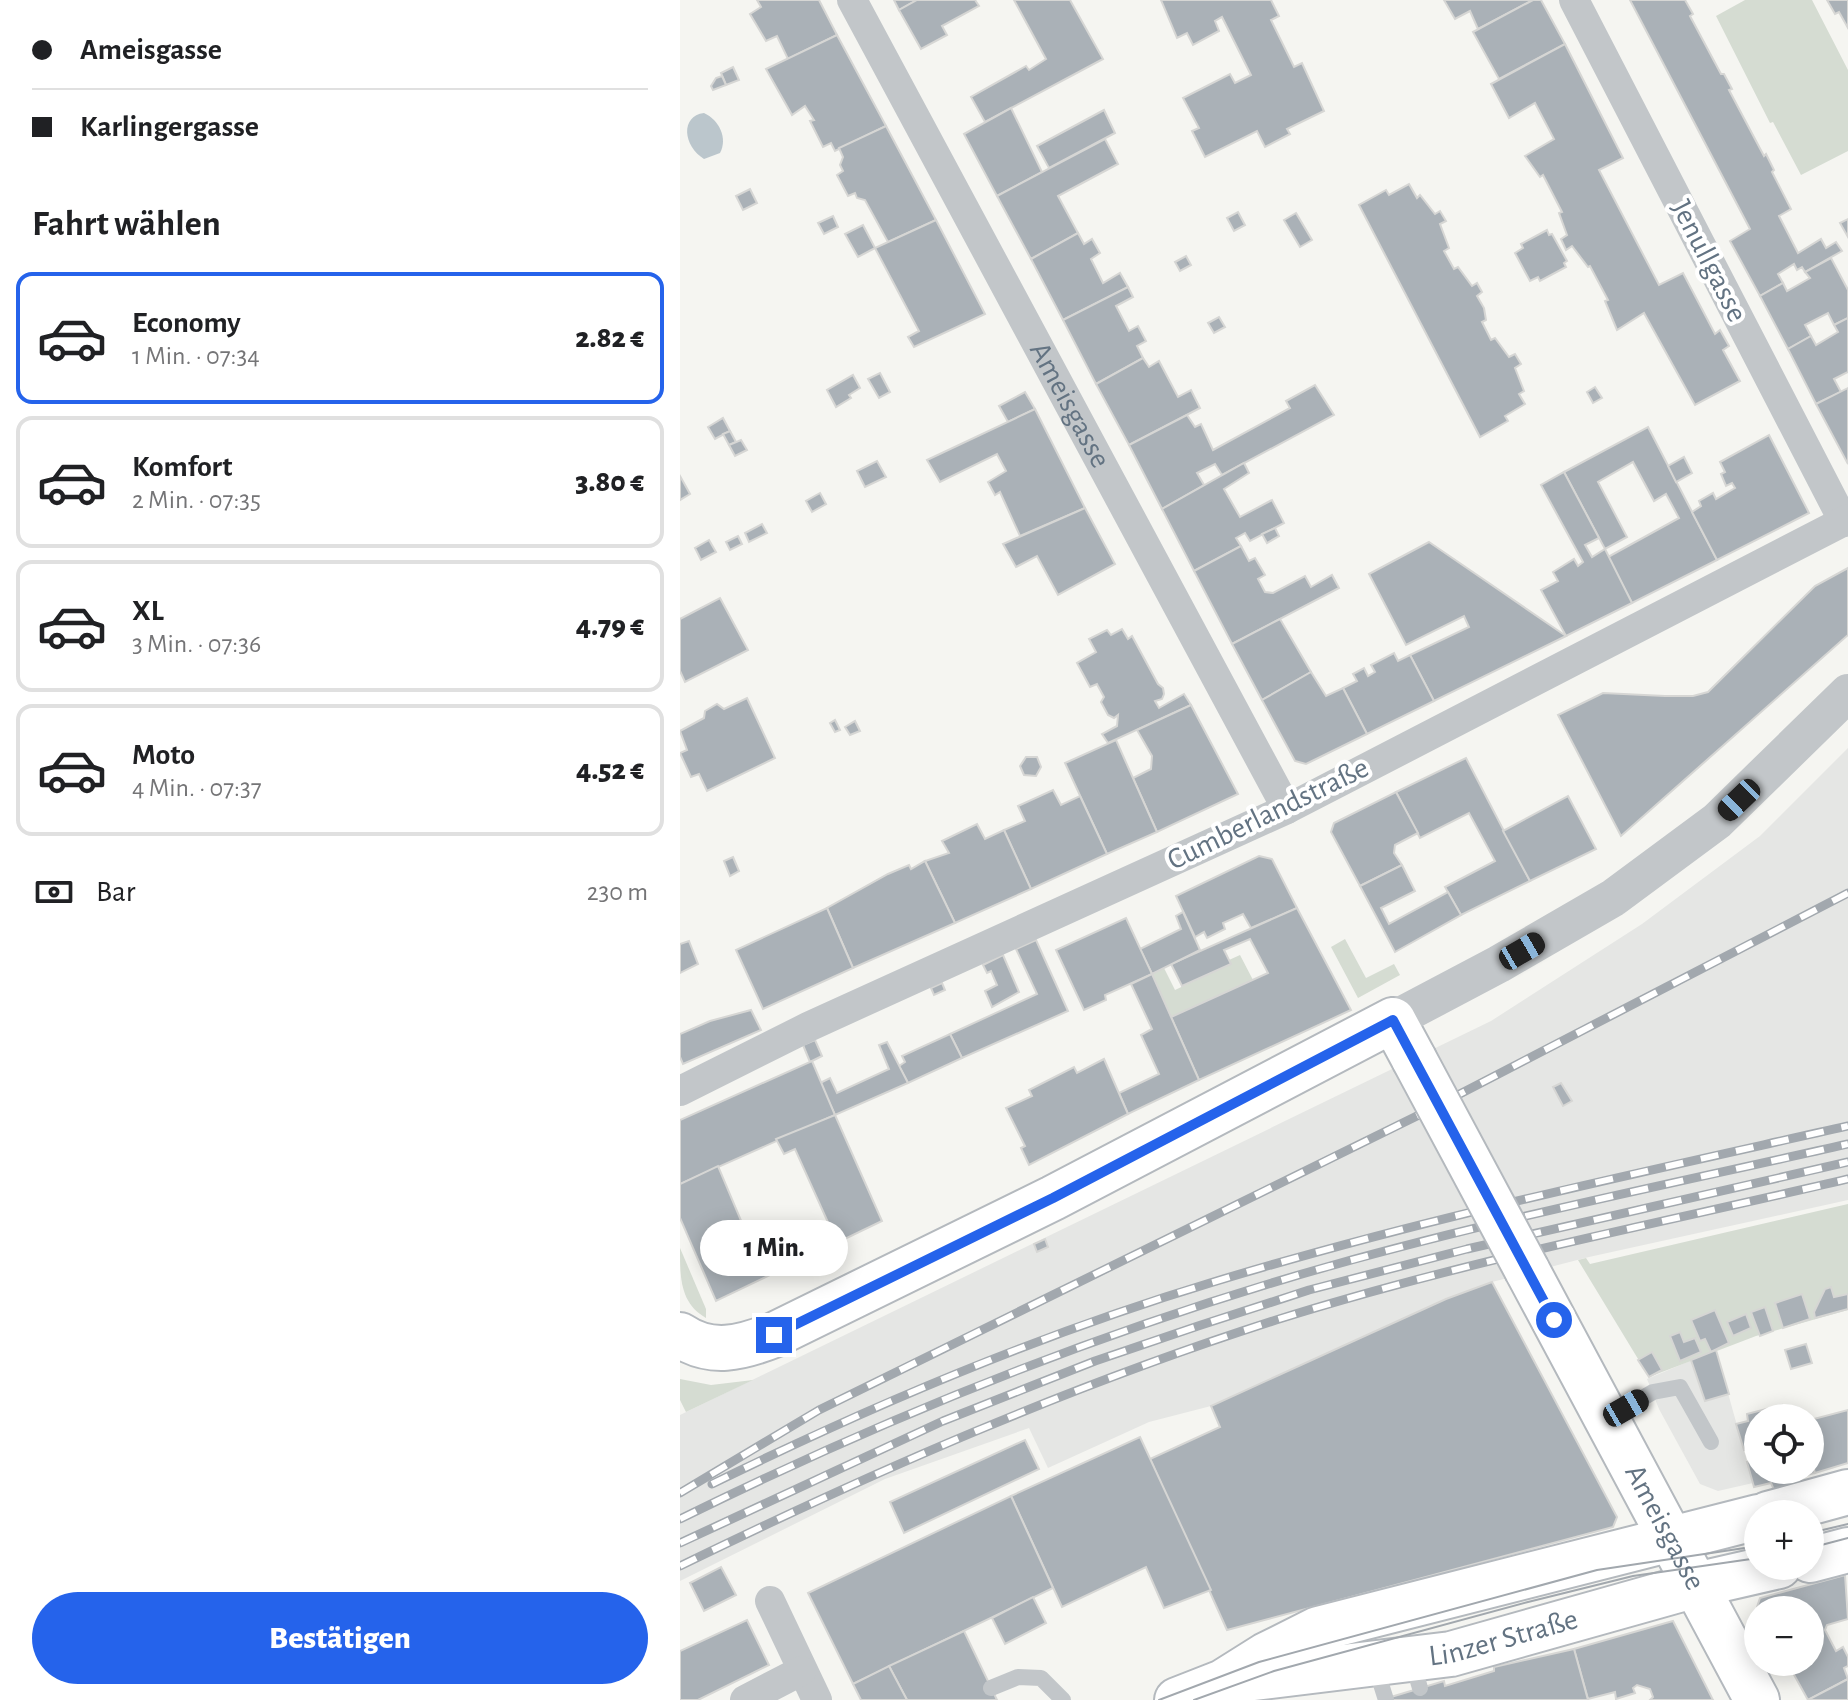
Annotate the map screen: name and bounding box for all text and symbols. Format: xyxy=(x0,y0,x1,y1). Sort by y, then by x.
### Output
text: Ameisgasse xyxy=(80,35,222,65)
text: Karlingergasse xyxy=(80,112,259,142)
street label: Jenullgasse xyxy=(1666,195,1752,327)
text: Fahrt wählen xyxy=(32,206,221,242)
icon: car xyxy=(36,302,108,374)
text: Economy xyxy=(132,308,241,338)
text: 2.82 € xyxy=(575,323,644,353)
street label: Ameisgasse xyxy=(1024,338,1116,473)
text: 1 Min. · 07:34 xyxy=(132,343,260,369)
icon: car xyxy=(36,446,108,518)
text: Komfort xyxy=(132,452,232,482)
text: 3.80 € xyxy=(575,467,644,497)
text: 2 Min. · 07:35 xyxy=(132,487,261,513)
icon: car xyxy=(36,590,108,662)
text: XL xyxy=(132,596,164,626)
text: 4.79 € xyxy=(576,611,644,641)
text: 3 Min. · 07:36 xyxy=(132,631,261,657)
icon: car xyxy=(36,734,108,806)
text: Moto xyxy=(132,740,195,770)
street label: Cumberlandstraße xyxy=(1163,752,1373,876)
text: 4.52 € xyxy=(576,755,644,785)
text: 4 Min. · 07:37 xyxy=(132,775,262,801)
car xyxy=(1713,775,1765,825)
icon: cash xyxy=(32,870,76,914)
text: Bar xyxy=(96,877,135,907)
text: 230 m xyxy=(587,879,648,905)
car xyxy=(1495,929,1549,973)
callout: 1 Min. xyxy=(700,1219,848,1275)
text: 1 Min. xyxy=(743,1235,805,1261)
route start xyxy=(1536,1302,1572,1338)
route end xyxy=(756,1317,792,1353)
car xyxy=(1599,1386,1653,1430)
map controls xyxy=(1744,1404,1824,1676)
button: locate xyxy=(1744,1404,1824,1484)
street label: Ameisgasse xyxy=(1619,1460,1710,1595)
button: + xyxy=(1744,1500,1824,1580)
button: Bestätigen xyxy=(32,1592,648,1684)
button: − xyxy=(1744,1596,1824,1676)
street label: Linzer Straße xyxy=(1427,1604,1581,1672)

